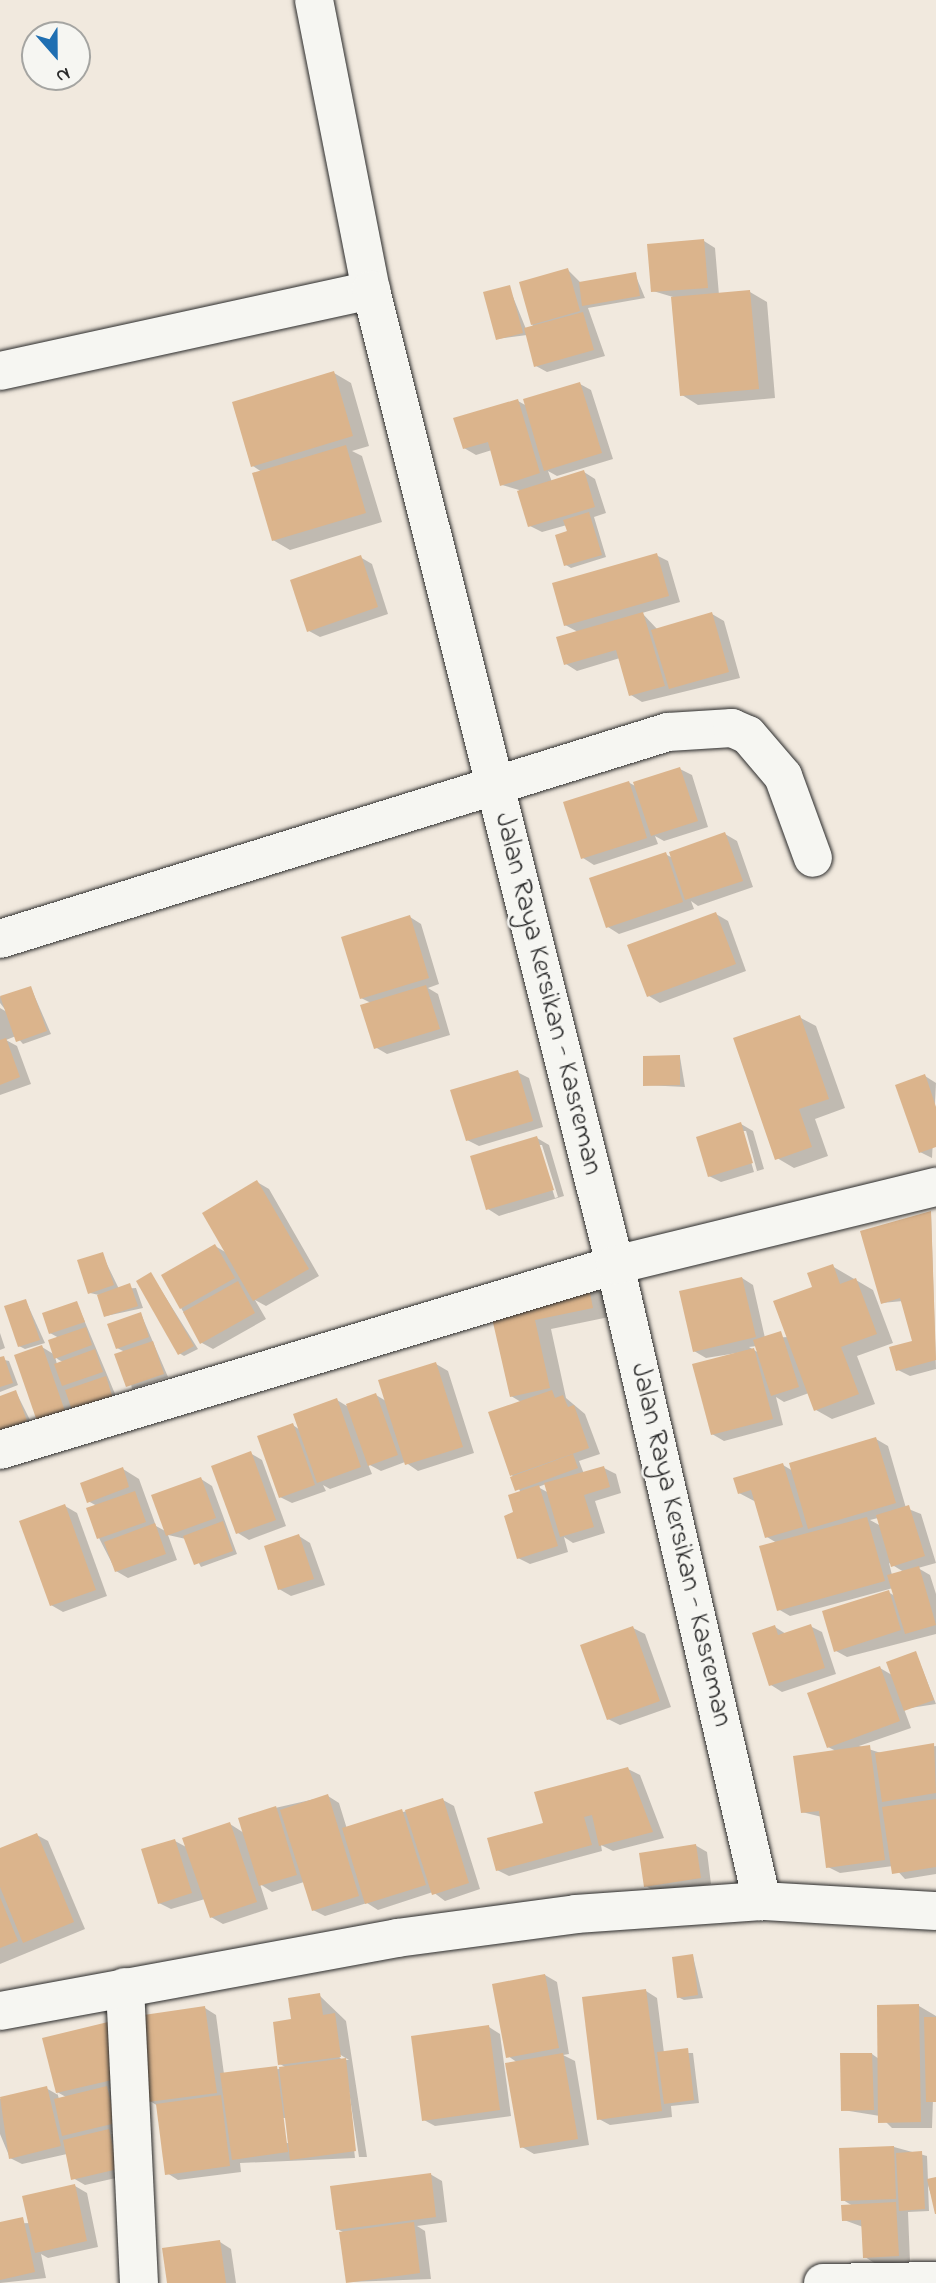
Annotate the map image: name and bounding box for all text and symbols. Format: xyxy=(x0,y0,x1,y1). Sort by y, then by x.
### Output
north arrow xyxy=(21,21,91,91)
text: N xyxy=(52,59,74,89)
street label: Jalan Raya Kersikan - Kasreman xyxy=(486,809,608,1179)
street label: Jalan Raya Kersikan - Kasreman xyxy=(622,1360,738,1730)

